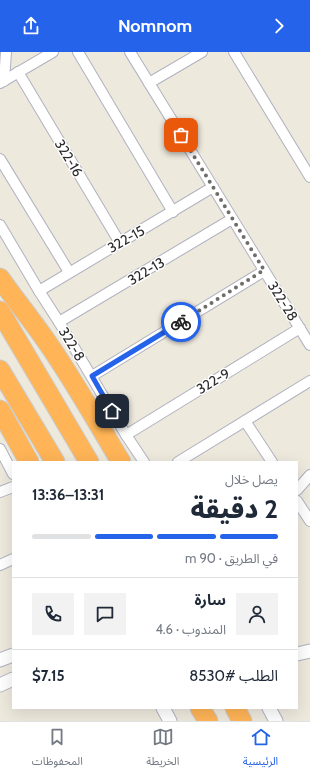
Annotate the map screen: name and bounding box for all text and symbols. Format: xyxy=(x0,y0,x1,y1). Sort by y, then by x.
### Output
icon: share xyxy=(20,15,42,37)
text: Nomnom xyxy=(118,15,192,37)
icon: forward xyxy=(268,15,290,37)
pin xyxy=(164,118,198,152)
icon: bag xyxy=(170,124,192,146)
street label: 322-16 xyxy=(51,136,87,180)
street label: 322-15 xyxy=(104,221,148,257)
street label: 322-13 xyxy=(124,253,168,289)
street label: 322-28 xyxy=(264,278,302,324)
courier xyxy=(161,302,201,342)
icon: bike xyxy=(170,311,192,333)
street label: 322-8 xyxy=(55,324,89,364)
street label: 322-9 xyxy=(193,364,233,398)
pin xyxy=(95,394,129,428)
icon: home xyxy=(101,400,123,422)
text: يصل خلال xyxy=(225,471,278,487)
text: 13:31–13:36 xyxy=(32,486,104,504)
text: 2 دقيقة xyxy=(190,493,278,525)
text: في الطريق · 90 m xyxy=(185,550,278,566)
text: سارة xyxy=(194,591,226,609)
button: phone xyxy=(32,593,74,635)
button: chat xyxy=(84,593,126,635)
button: person xyxy=(236,593,278,635)
text: المندوب · 4.6 xyxy=(156,621,226,637)
text: $7.15 xyxy=(32,667,64,685)
text: الطلب #8530 xyxy=(189,667,278,685)
tab: المحفوظات xyxy=(32,726,83,773)
tab: الخريطة xyxy=(146,726,179,773)
tab: الرئيسية xyxy=(243,726,278,773)

